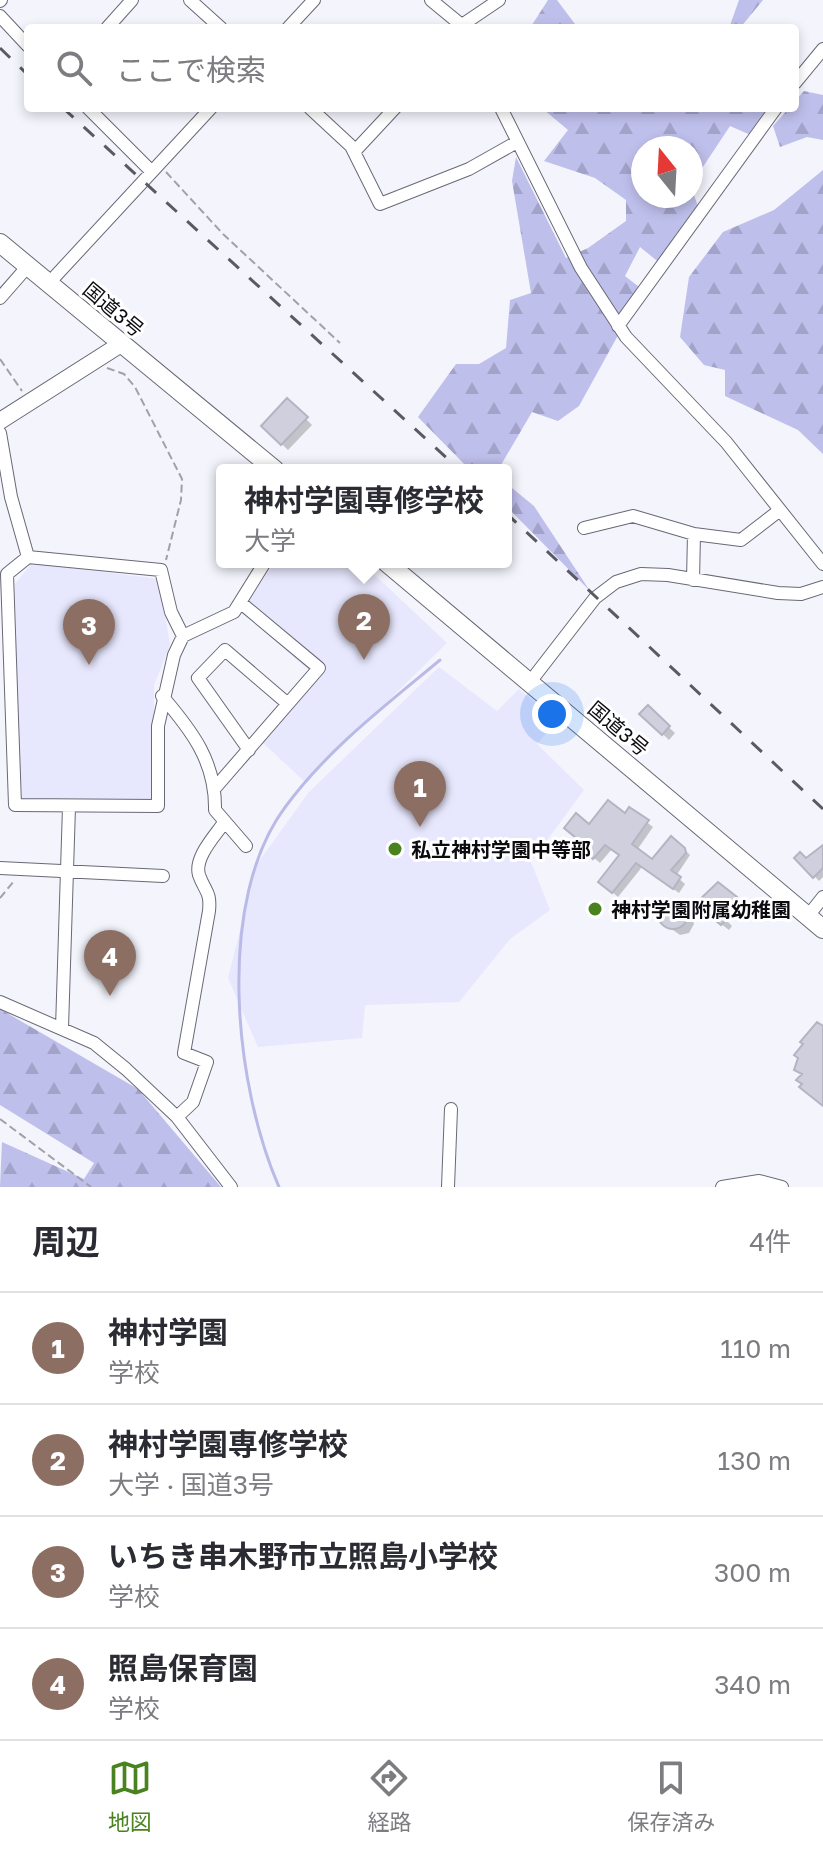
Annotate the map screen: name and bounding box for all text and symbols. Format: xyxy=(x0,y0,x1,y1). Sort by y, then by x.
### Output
search box xyxy=(24,24,799,112)
icon: search xyxy=(52,46,96,90)
text: ここで検索 xyxy=(116,52,266,88)
north arrow xyxy=(631,136,703,208)
street label: 国道3号 xyxy=(79,277,149,341)
popup xyxy=(216,464,512,568)
text: 神村学園専修学校 xyxy=(244,482,484,518)
text: 大学 xyxy=(244,525,296,556)
pin: 2 xyxy=(338,594,390,660)
pin: 3 xyxy=(63,599,115,665)
your location xyxy=(532,694,572,734)
street label: 国道3号 xyxy=(584,696,654,760)
pin: 1 xyxy=(394,761,446,827)
place label: 私立神村学園中等部 xyxy=(411,837,591,861)
marker: 私立神村学園中等部 xyxy=(386,840,404,858)
place label: 神村学園附属幼稚園 xyxy=(611,897,791,921)
marker: 神村学園附属幼稚園 xyxy=(586,900,604,918)
pin: 4 xyxy=(84,930,136,996)
text: 周辺 xyxy=(32,1221,100,1261)
text: 4件 xyxy=(749,1226,791,1257)
text: 神村学園 xyxy=(108,1314,228,1350)
text: 1 xyxy=(51,1333,65,1364)
text: 110 m xyxy=(720,1333,791,1364)
text: 学校 xyxy=(108,1357,160,1388)
text: 神村学園専修学校 xyxy=(108,1426,348,1462)
text: 2 xyxy=(50,1445,66,1476)
text: 130 m xyxy=(718,1445,791,1476)
text: 大学 · 国道3号 xyxy=(108,1469,274,1500)
text: いちき串木野市立照島小学校 xyxy=(108,1538,498,1574)
text: 3 xyxy=(50,1557,66,1588)
text: 300 m xyxy=(714,1557,791,1588)
text: 学校 xyxy=(108,1581,160,1612)
text: 照島保育園 xyxy=(108,1650,258,1686)
text: 4 xyxy=(50,1669,66,1700)
text: 340 m xyxy=(714,1669,791,1700)
text: 学校 xyxy=(108,1693,160,1724)
tab: 地図 xyxy=(108,1756,152,1836)
tab: 経路 xyxy=(367,1756,411,1836)
tab: 保存済み xyxy=(627,1756,715,1836)

